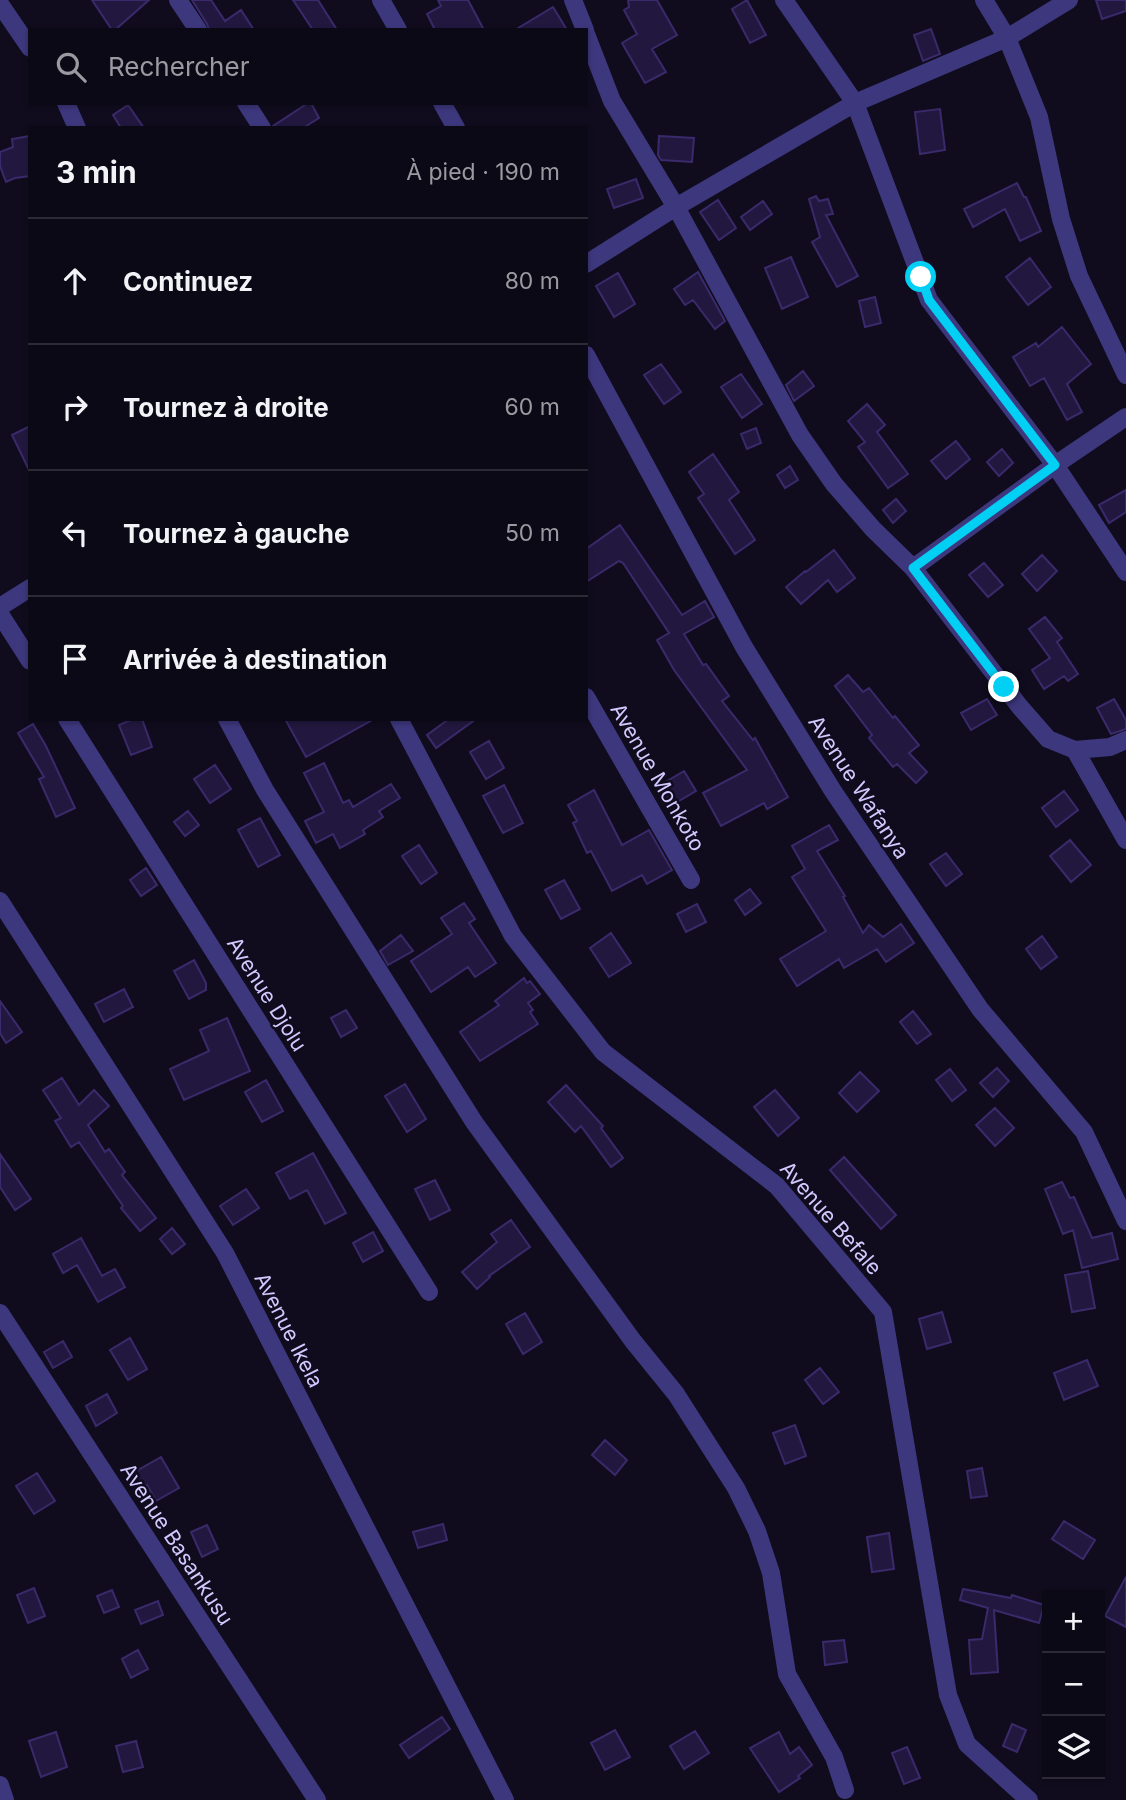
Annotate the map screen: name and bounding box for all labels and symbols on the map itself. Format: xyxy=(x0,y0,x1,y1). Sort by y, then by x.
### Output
route start xyxy=(905,261,936,292)
route end xyxy=(988,671,1019,702)
street label: Avenue Monkoto xyxy=(606,699,710,855)
street label: Avenue Wafanya xyxy=(803,711,915,863)
street label: Avenue Djolu xyxy=(222,932,312,1056)
street label: Avenue Befale xyxy=(775,1156,887,1280)
street label: Avenue Ikela xyxy=(249,1268,329,1392)
street label: Avenue Basankusu xyxy=(115,1458,239,1630)

